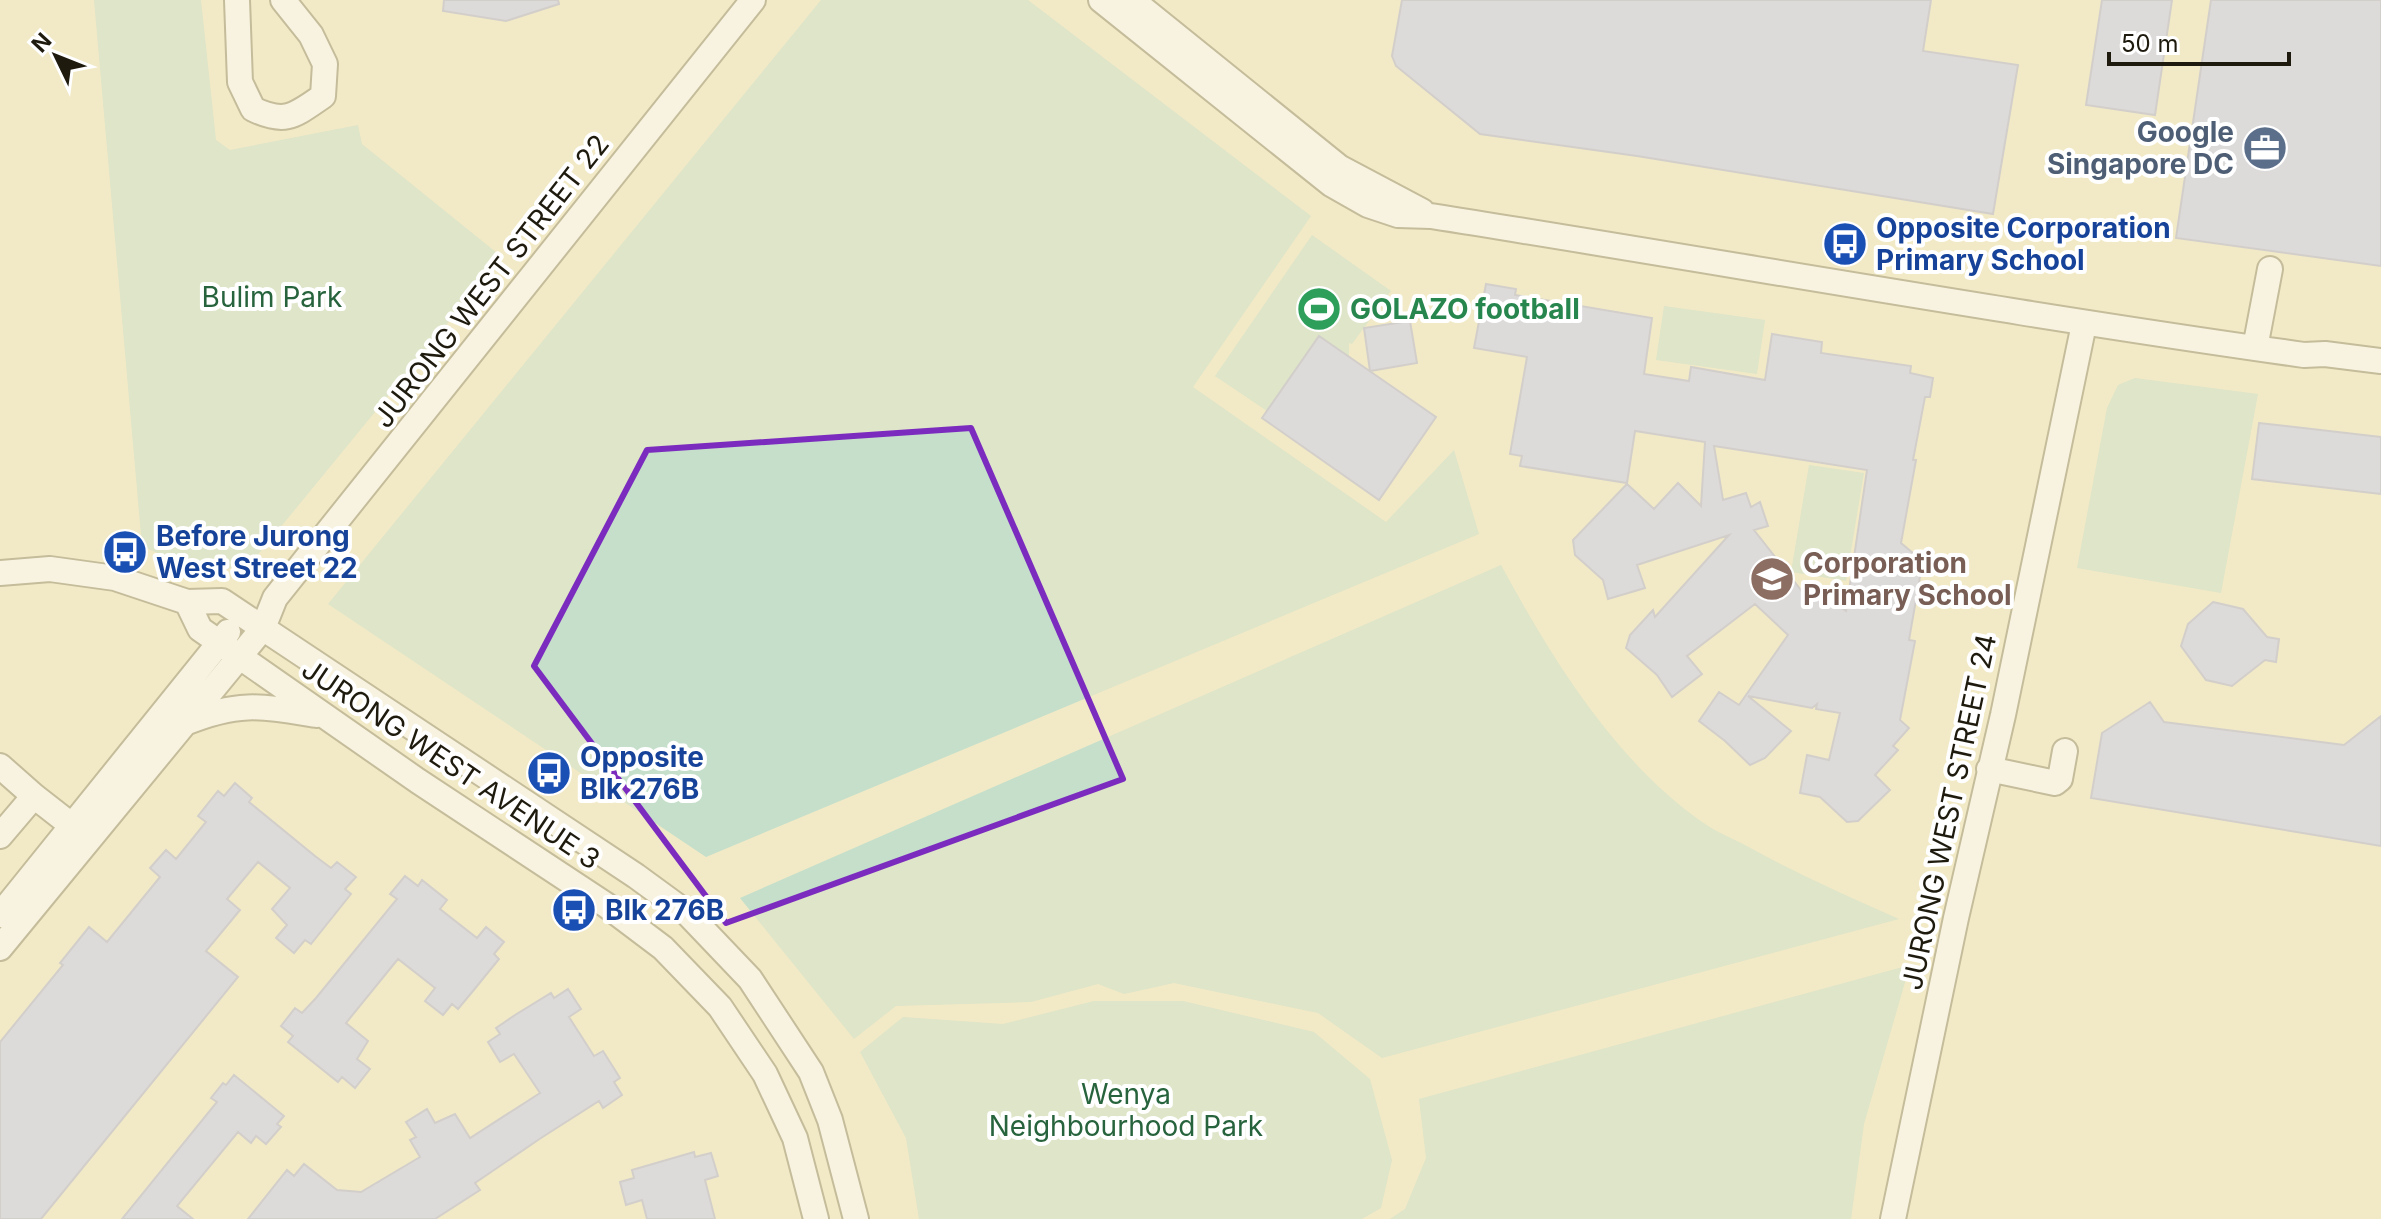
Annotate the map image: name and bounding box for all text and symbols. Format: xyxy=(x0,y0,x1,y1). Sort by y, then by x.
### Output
north arrow xyxy=(16,16,96,96)
scale bar xyxy=(2109,16,2289,66)
text: N xyxy=(26,27,57,57)
text: 50 m xyxy=(2121,29,2179,58)
place label: Google Singapore DC xyxy=(2047,115,2234,181)
office icon: Google Singapore DC xyxy=(2241,124,2289,172)
street label: JURONG WEST STREET 22 xyxy=(366,128,616,434)
place label: Opposite Corporation Primary School xyxy=(1876,211,2171,277)
bus stop icon: Opposite Corporation Primary School xyxy=(1821,220,1869,268)
park label: Bulim Park xyxy=(202,280,342,314)
sports icon: GOLAZO football xyxy=(1295,285,1343,333)
place label: GOLAZO football xyxy=(1350,292,1580,326)
place label: Before Jurong West Street 22 xyxy=(156,519,358,585)
bus stop icon: Before Jurong West Street 22 xyxy=(101,528,149,576)
place label: Corporation Primary School xyxy=(1803,546,2012,612)
school or university icon: Corporation Primary School xyxy=(1748,555,1796,603)
street label: JURONG WEST STREET 24 xyxy=(1895,631,2003,993)
street label: JURONG WEST AVENUE 3 xyxy=(296,652,606,876)
place label: Opposite Blk 276B xyxy=(580,740,704,806)
bus stop icon: Opposite Blk 276B xyxy=(525,749,573,797)
bus stop icon: Blk 276B xyxy=(550,886,598,934)
place label: Blk 276B xyxy=(605,893,724,927)
park label: Wenya Neighbourhood Park xyxy=(989,1077,1263,1143)

